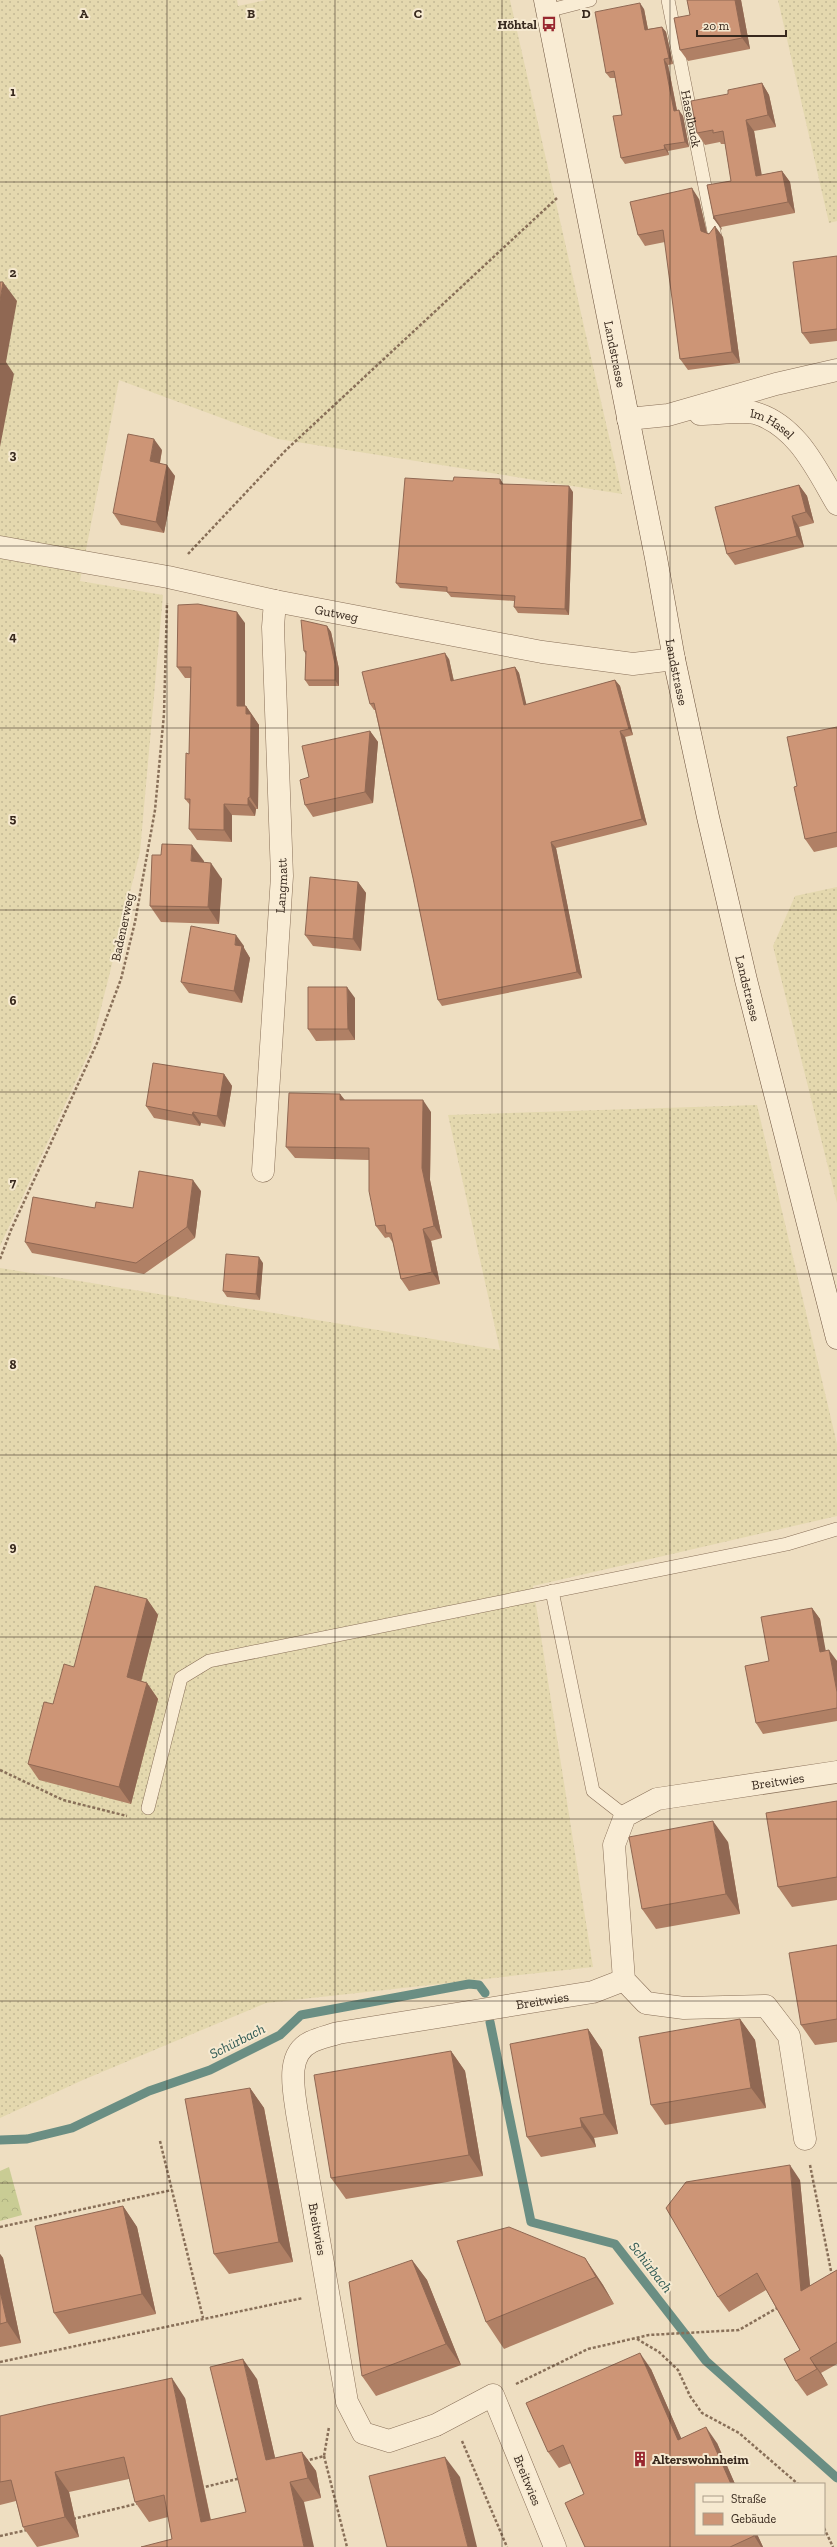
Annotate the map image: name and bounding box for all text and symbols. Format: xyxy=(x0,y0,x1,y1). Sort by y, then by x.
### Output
text: A xyxy=(80,6,89,21)
text: B xyxy=(247,6,255,21)
text: C xyxy=(414,6,422,21)
text: D xyxy=(581,6,591,21)
scale bar xyxy=(697,12,786,38)
bus stop icon: Höhtal xyxy=(540,15,558,33)
place label: Höhtal xyxy=(498,17,537,32)
text: 20 m xyxy=(703,19,730,33)
text: 1 xyxy=(10,84,16,99)
street label: Haselbuck xyxy=(678,89,704,149)
text: 2 xyxy=(10,265,17,280)
street label: Landstrasse xyxy=(601,319,629,389)
street label: Im Hasel xyxy=(749,405,798,442)
text: 3 xyxy=(10,447,17,462)
street label: Gutweg xyxy=(313,602,360,625)
text: 4 xyxy=(9,629,17,644)
street label: Landstrasse xyxy=(663,638,691,707)
text: 5 xyxy=(10,811,17,826)
street label: Langmatt xyxy=(273,858,290,914)
street label: Badenerweg xyxy=(108,892,137,963)
street label: Landstrasse xyxy=(732,954,763,1023)
text: 6 xyxy=(10,993,17,1008)
text: 7 xyxy=(10,1175,17,1190)
text: 8 xyxy=(9,1357,17,1372)
text: 9 xyxy=(10,1539,17,1554)
street label: Breitwies xyxy=(750,1770,806,1793)
street label: Breitwies xyxy=(515,1989,570,2012)
water label: Schürbach xyxy=(207,2020,268,2063)
street label: Breitwies xyxy=(305,2202,330,2257)
water label: Schürbach xyxy=(625,2238,676,2296)
building icon: Alterswohnheim xyxy=(631,2450,649,2468)
place label: Alterswohnheim xyxy=(652,2452,749,2467)
street label: Breitwies xyxy=(511,2453,545,2508)
legend xyxy=(695,2483,825,2535)
text: Straße xyxy=(731,2492,767,2506)
text: Gebäude xyxy=(731,2512,776,2526)

